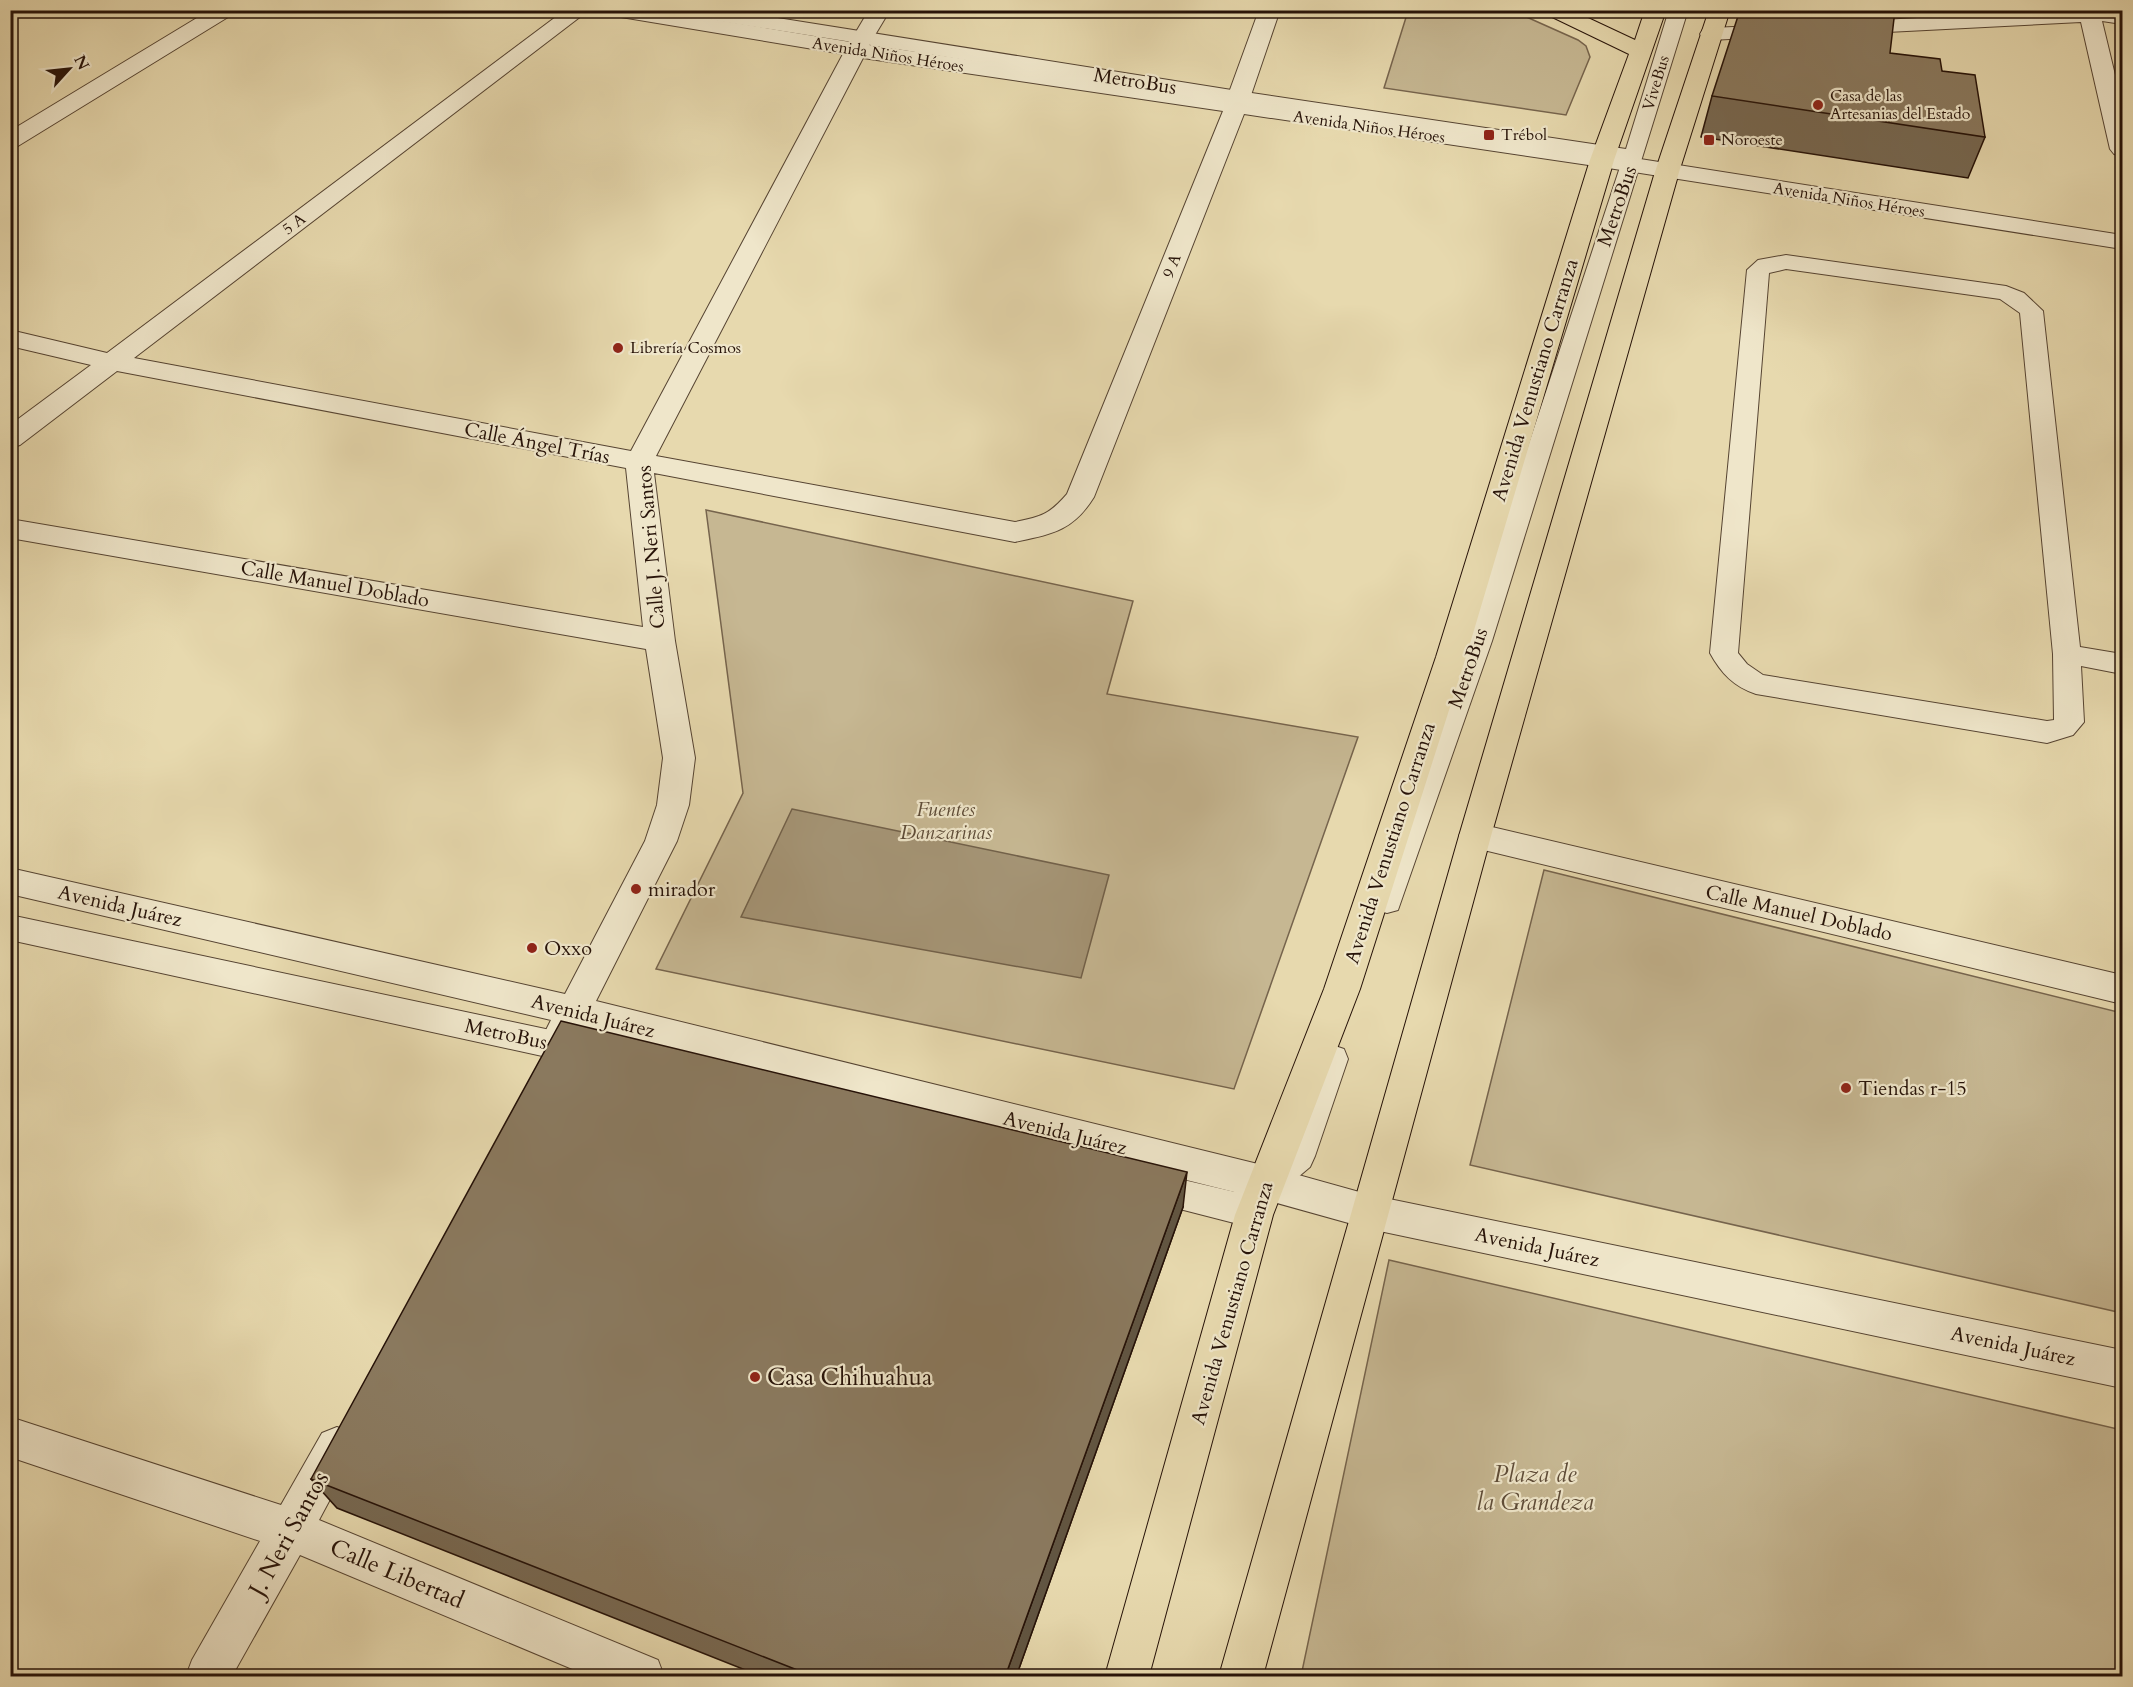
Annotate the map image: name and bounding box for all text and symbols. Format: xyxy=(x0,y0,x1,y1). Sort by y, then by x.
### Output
street label: Avenida Niños Héroes xyxy=(811,32,965,78)
north arrow xyxy=(39,39,99,99)
text: N xyxy=(69,51,94,74)
street label: ViveBus xyxy=(1637,53,1675,113)
street label: MetroBus xyxy=(1092,61,1178,101)
place label: Casa de las Artesanias del Estado xyxy=(1830,85,1971,125)
marker: Casa de las Artesanias del Estado xyxy=(1811,98,1825,112)
street label: Avenida Niños Héroes xyxy=(1292,105,1446,149)
place label: Trébol xyxy=(1501,124,1547,146)
marker: Trébol xyxy=(1482,128,1496,142)
place label: Noroeste xyxy=(1721,129,1783,151)
marker: Noroeste xyxy=(1702,133,1716,147)
street label: MetroBus xyxy=(1591,162,1643,250)
street label: Avenida Niños Héroes xyxy=(1772,177,1926,223)
street label: 5 A xyxy=(278,208,311,240)
street label: 9 A xyxy=(1157,250,1187,281)
street label: Avenida Venustiano Carranza xyxy=(1485,255,1585,505)
place label: Librería Cosmos xyxy=(630,337,741,359)
marker: Librería Cosmos xyxy=(611,341,625,355)
street label: Calle Ángel Trías xyxy=(462,416,612,470)
street label: Calle J. Neri Santos xyxy=(630,464,672,630)
street label: Calle Manuel Doblado xyxy=(239,554,432,614)
street label: MetroBus xyxy=(1442,624,1494,712)
street label: Avenida Venustiano Carranza xyxy=(1338,719,1442,967)
park label: Fuentes Danzarinas xyxy=(900,796,992,846)
place label: mirador xyxy=(648,876,716,903)
street label: Calle Manuel Doblado xyxy=(1703,878,1895,948)
street label: Avenida Juárez xyxy=(55,879,185,933)
marker: mirador xyxy=(629,882,643,896)
place label: Oxxo xyxy=(544,935,592,962)
marker: Oxxo xyxy=(525,941,539,955)
street label: Avenida Juárez xyxy=(528,988,658,1044)
street label: MetroBus xyxy=(462,1012,550,1056)
place label: Tiendas r-15 xyxy=(1858,1075,1967,1102)
marker: Tiendas r-15 xyxy=(1839,1081,1853,1095)
street label: Avenida Juárez xyxy=(1000,1105,1130,1161)
street label: Avenida Venustiano Carranza xyxy=(1184,1178,1280,1428)
street label: Avenida Juárez xyxy=(1472,1221,1602,1273)
street label: Avenida Juárez xyxy=(1948,1320,2078,1372)
place label: Casa Chihuahua xyxy=(767,1361,933,1394)
marker: Casa Chihuahua xyxy=(748,1370,762,1384)
park label: Plaza de la Grandeza xyxy=(1476,1458,1594,1519)
street label: J. Neri Santos xyxy=(240,1465,337,1605)
street label: Calle Libertad xyxy=(325,1531,469,1617)

